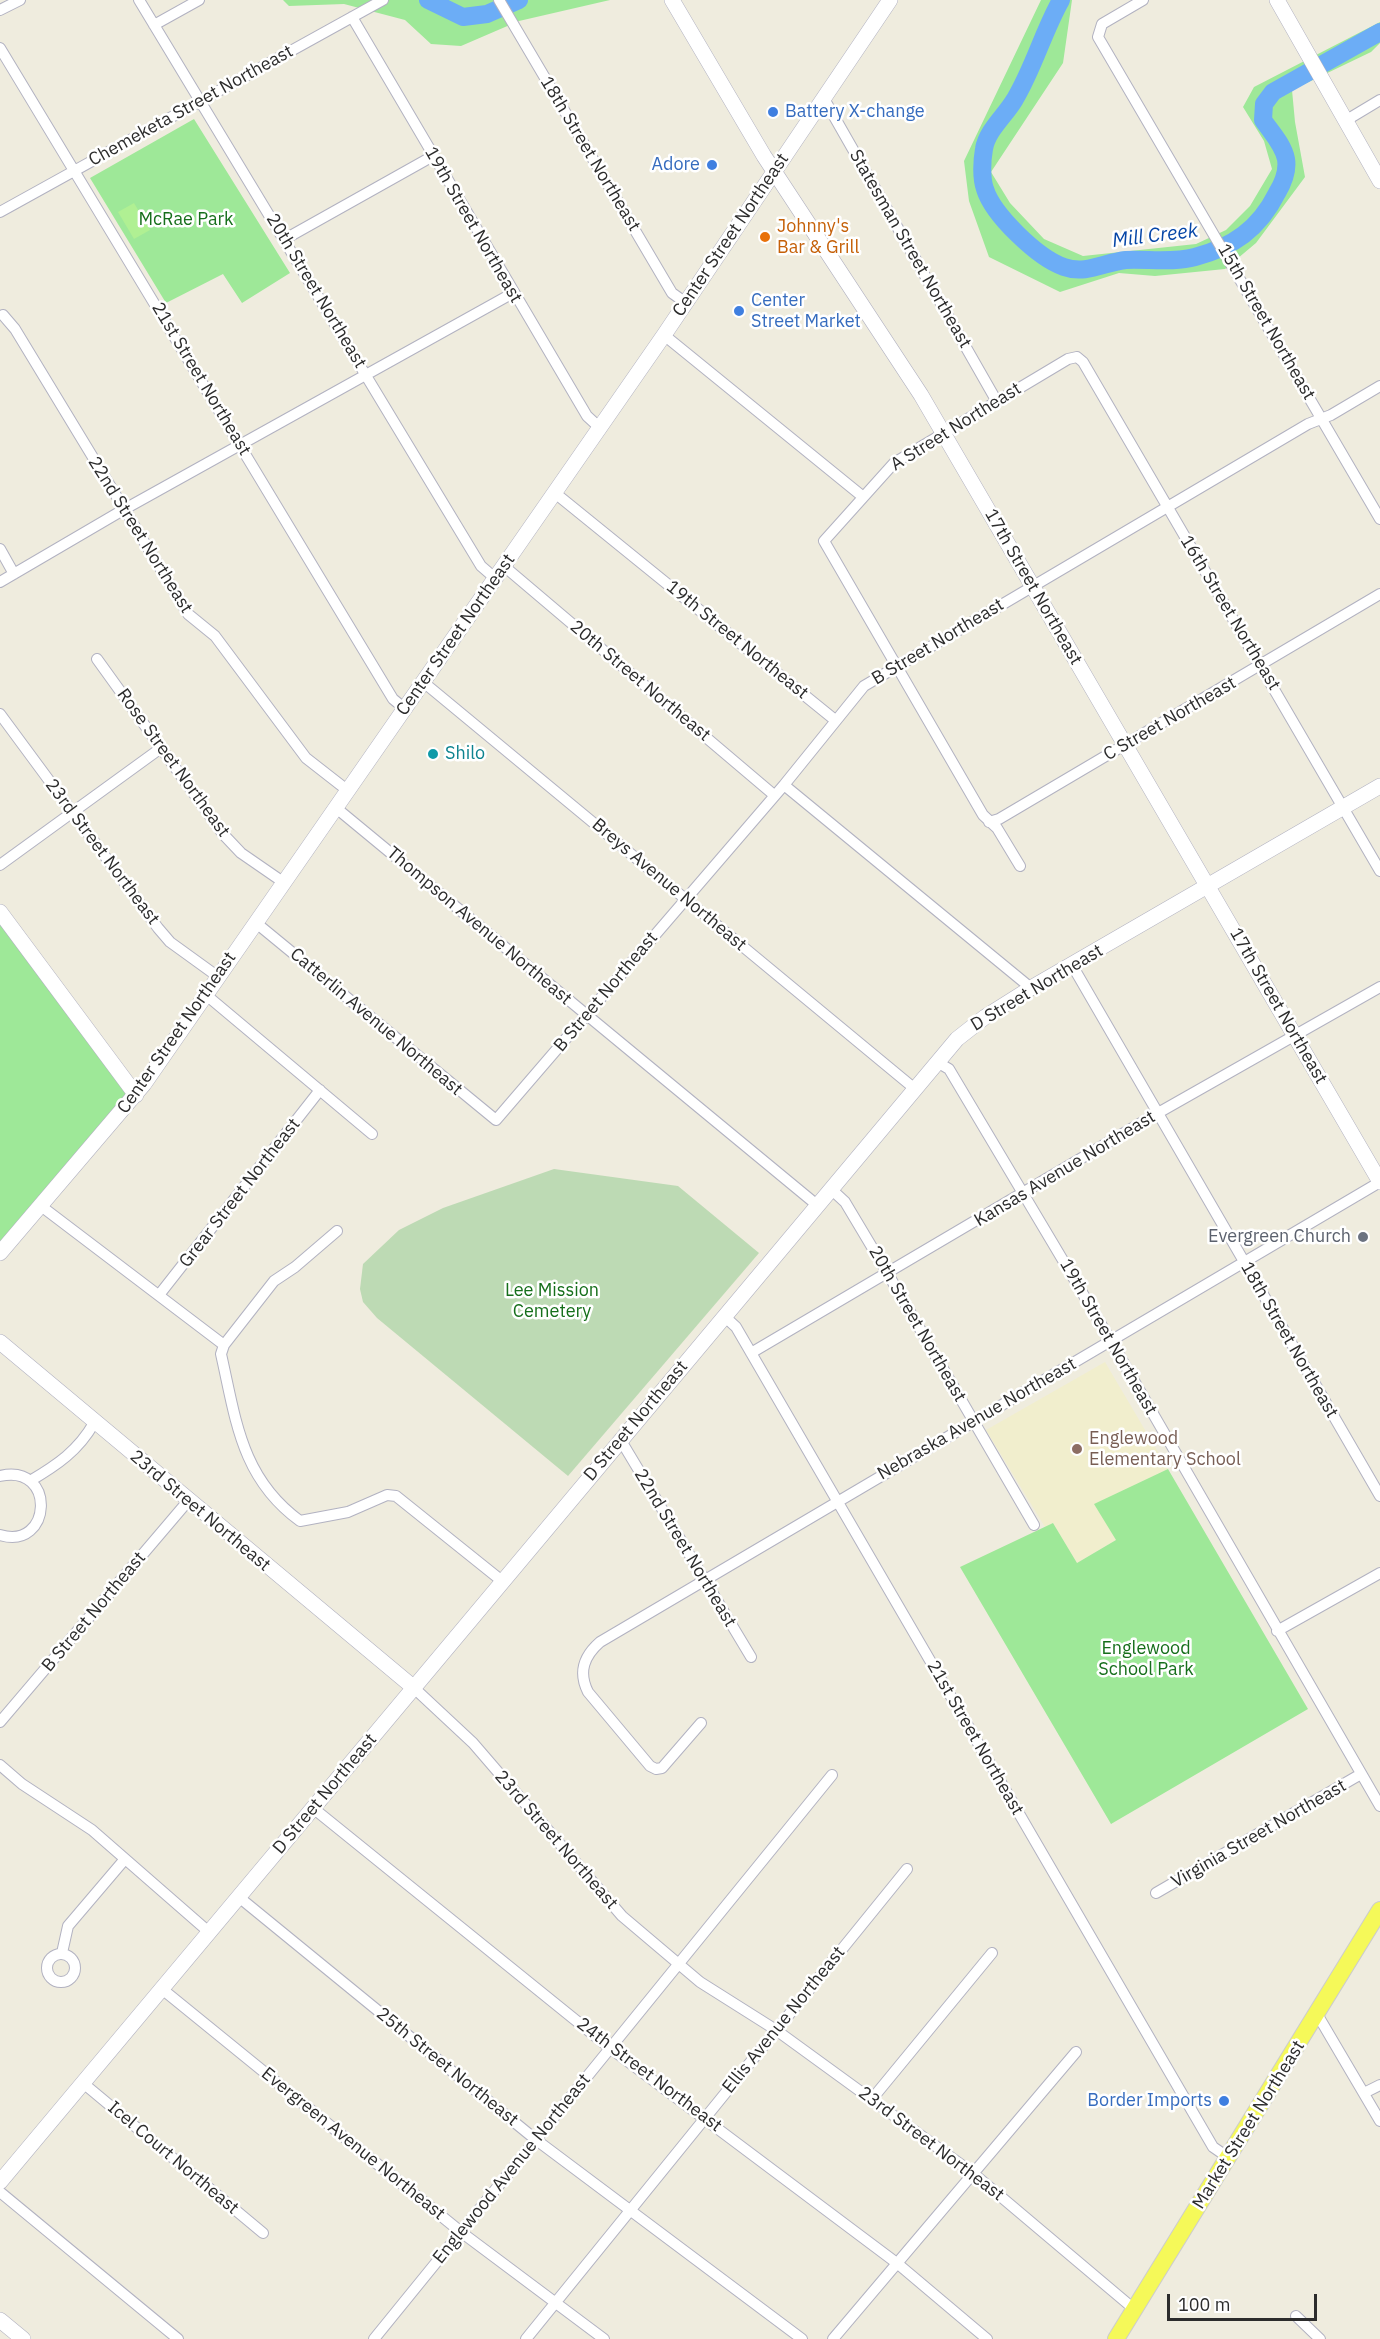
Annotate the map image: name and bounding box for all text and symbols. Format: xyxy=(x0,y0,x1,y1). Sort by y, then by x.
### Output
street label: Chemeketa Street Northeast xyxy=(85,41,297,171)
street label: 18th Street Northeast xyxy=(535,73,645,235)
place label: Battery X-change xyxy=(785,101,925,123)
marker: Battery X-change xyxy=(766,105,780,119)
street label: 19th Street Northeast xyxy=(420,143,526,307)
street label: Statesman Street Northeast xyxy=(844,146,976,352)
street label: Center Street Northeast xyxy=(668,149,794,321)
place label: Adore xyxy=(652,154,700,176)
marker: Adore xyxy=(705,158,719,172)
park label: McRae Park xyxy=(138,209,234,231)
street label: 20th Street Northeast xyxy=(261,210,371,372)
place label: Johnny's Bar & Grill xyxy=(777,216,859,258)
water label: Mill Creek xyxy=(1111,219,1199,253)
marker: Johnny's Bar & Grill xyxy=(758,230,772,244)
street label: 15th Street Northeast xyxy=(1213,240,1319,404)
place label: Center Street Market xyxy=(751,290,861,332)
street label: 21st Street Northeast xyxy=(147,298,255,460)
marker: Center Street Market xyxy=(732,304,746,318)
street label: A Street Northeast xyxy=(887,378,1025,476)
street label: 22nd Street Northeast xyxy=(83,453,197,617)
street label: 17th Street Northeast xyxy=(980,505,1086,669)
street label: 16th Street Northeast xyxy=(1175,532,1285,694)
street label: Center Street Northeast xyxy=(392,550,520,720)
street label: 19th Street Northeast xyxy=(662,576,812,704)
street label: B Street Northeast xyxy=(868,594,1008,690)
street label: 20th Street Northeast xyxy=(565,616,715,746)
street label: C Street Northeast xyxy=(1100,672,1240,766)
street label: Rose Street Northeast xyxy=(112,685,234,841)
place label: Shilo xyxy=(445,743,485,765)
marker: Shilo xyxy=(426,747,440,761)
street label: 23rd Street Northeast xyxy=(40,775,164,929)
street label: Breys Avenue Northeast xyxy=(587,814,751,956)
street label: Thompson Avenue Northeast xyxy=(382,842,576,1010)
street label: 17th Street Northeast xyxy=(1225,924,1331,1088)
street label: B Street Northeast xyxy=(549,928,663,1056)
street label: D Street Northeast xyxy=(967,940,1107,1036)
street label: Catterlin Avenue Northeast xyxy=(285,944,467,1100)
street label: Center Street Northeast xyxy=(113,948,241,1118)
street label: Kansas Avenue Northeast xyxy=(971,1106,1159,1232)
street label: Grear Street Northeast xyxy=(175,1114,305,1272)
place label: Evergreen Church xyxy=(1208,1226,1351,1248)
marker: Evergreen Church xyxy=(1356,1230,1370,1244)
street label: 20th Street Northeast xyxy=(864,1242,970,1406)
street label: 19th Street Northeast xyxy=(1055,1255,1161,1419)
street label: 18th Street Northeast xyxy=(1236,1258,1342,1422)
park label: Lee Mission Cemetery xyxy=(505,1280,599,1322)
street label: Nebraska Avenue Northeast xyxy=(874,1353,1080,1485)
street label: D Street Northeast xyxy=(579,1356,693,1486)
place label: Englewood Elementary School xyxy=(1089,1428,1241,1470)
marker: Englewood Elementary School xyxy=(1070,1442,1084,1456)
street label: 23rd Street Northeast xyxy=(125,1446,275,1576)
street label: 22nd Street Northeast xyxy=(629,1465,741,1631)
street label: B Street Northeast xyxy=(37,1548,151,1676)
park label: Englewood School Park xyxy=(1098,1638,1194,1680)
street label: 21st Street Northeast xyxy=(922,1657,1028,1819)
street label: D Street Northeast xyxy=(268,1729,382,1859)
street label: 23rd Street Northeast xyxy=(490,1766,622,1914)
street label: Virginia Street Northeast xyxy=(1168,1775,1350,1893)
street label: Ellis Avenue Northeast xyxy=(718,1942,850,2098)
street label: 25th Street Northeast xyxy=(372,2003,522,2131)
street label: 24th Street Northeast xyxy=(572,2013,726,2137)
street label: Market Street Northeast xyxy=(1188,2037,1310,2213)
street label: Evergreen Avenue Northeast xyxy=(257,2063,449,2225)
street label: Englewood Avenue Northeast xyxy=(429,2070,595,2268)
street label: 23rd Street Northeast xyxy=(854,2082,1008,2206)
place label: Border Imports xyxy=(1087,2090,1212,2112)
marker: Border Imports xyxy=(1217,2094,1231,2108)
street label: Icel Court Northeast xyxy=(103,2097,243,2219)
scale bar xyxy=(1170,2282,1320,2320)
text: 100 m xyxy=(1178,2293,1230,2316)

